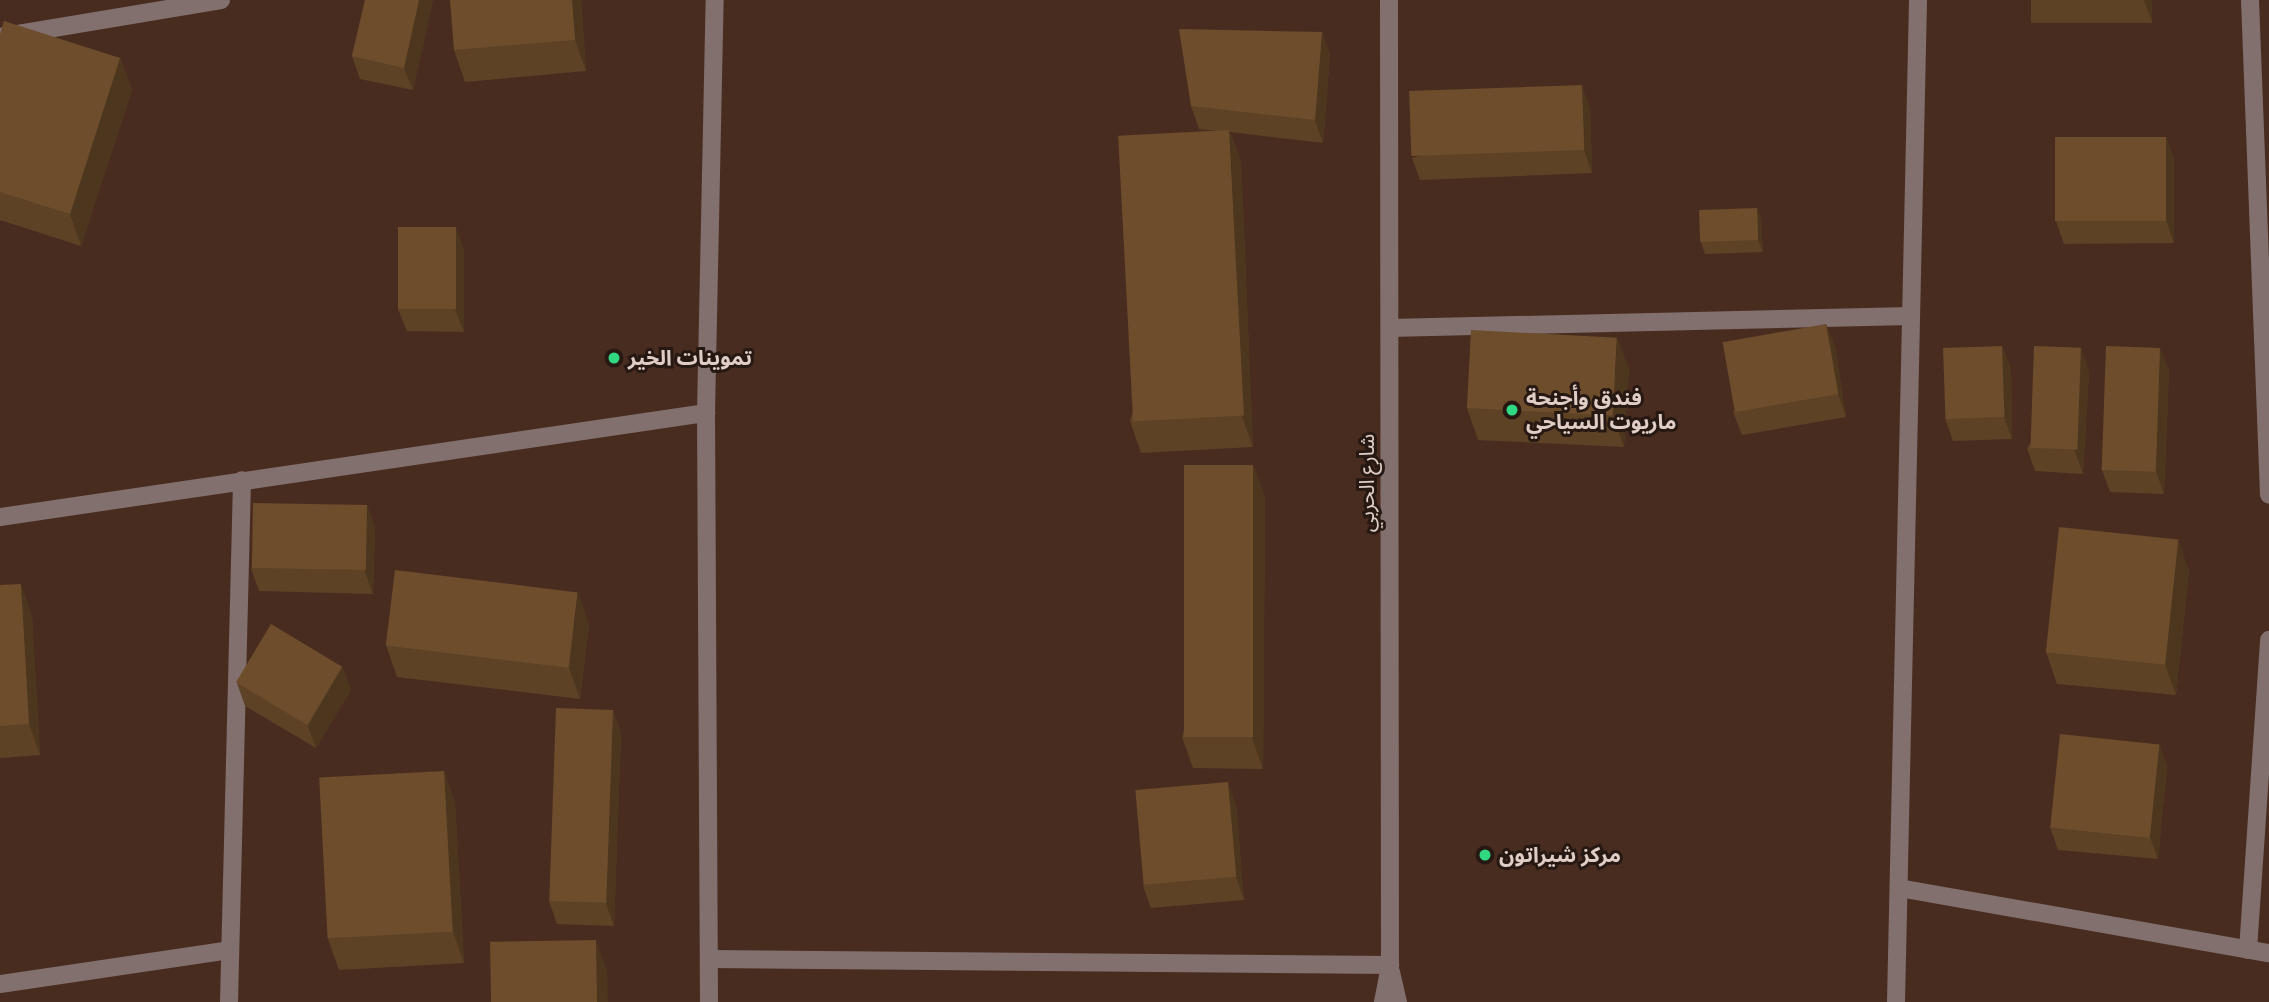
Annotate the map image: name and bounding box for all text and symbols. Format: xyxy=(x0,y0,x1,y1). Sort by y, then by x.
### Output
place label: تموينات الخير xyxy=(628,345,752,371)
marker: تموينات الخير xyxy=(606,350,622,366)
place label: فندق وأجنحة ماريوت السياحي xyxy=(1526,385,1676,435)
marker: فندق وأجنحة ماريوت السياحي xyxy=(1504,402,1520,418)
street label: شارع الحربي xyxy=(1354,434,1380,532)
place label: مركز شيراتون xyxy=(1499,842,1621,868)
marker: مركز شيراتون xyxy=(1477,847,1493,863)

